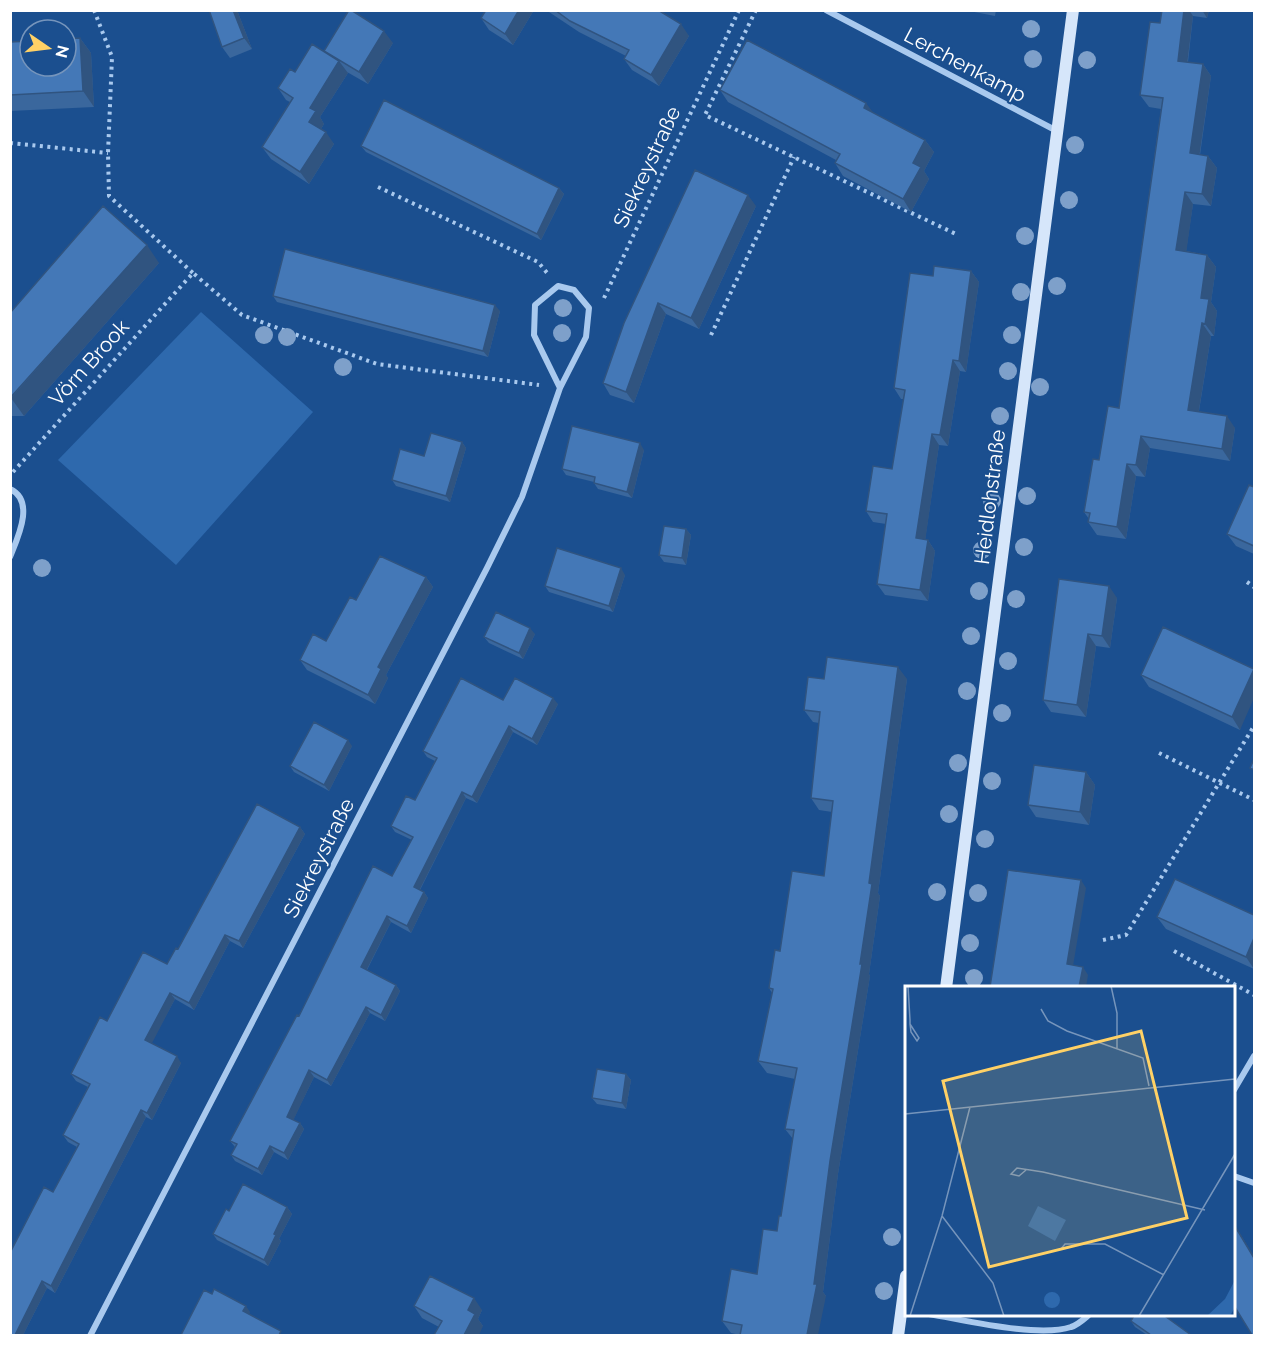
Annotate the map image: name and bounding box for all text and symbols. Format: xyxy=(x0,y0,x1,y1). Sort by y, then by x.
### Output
north arrow xyxy=(18,18,78,78)
street label: Lerchenkamp xyxy=(900,22,1031,107)
text: N xyxy=(51,43,73,60)
street label: Siekreystraße xyxy=(608,102,686,231)
street label: Vörn Brook xyxy=(43,314,134,411)
street label: Heidlohstraße xyxy=(969,428,1010,566)
street label: Siekreystraße xyxy=(278,794,359,922)
inset map xyxy=(905,986,1235,1316)

